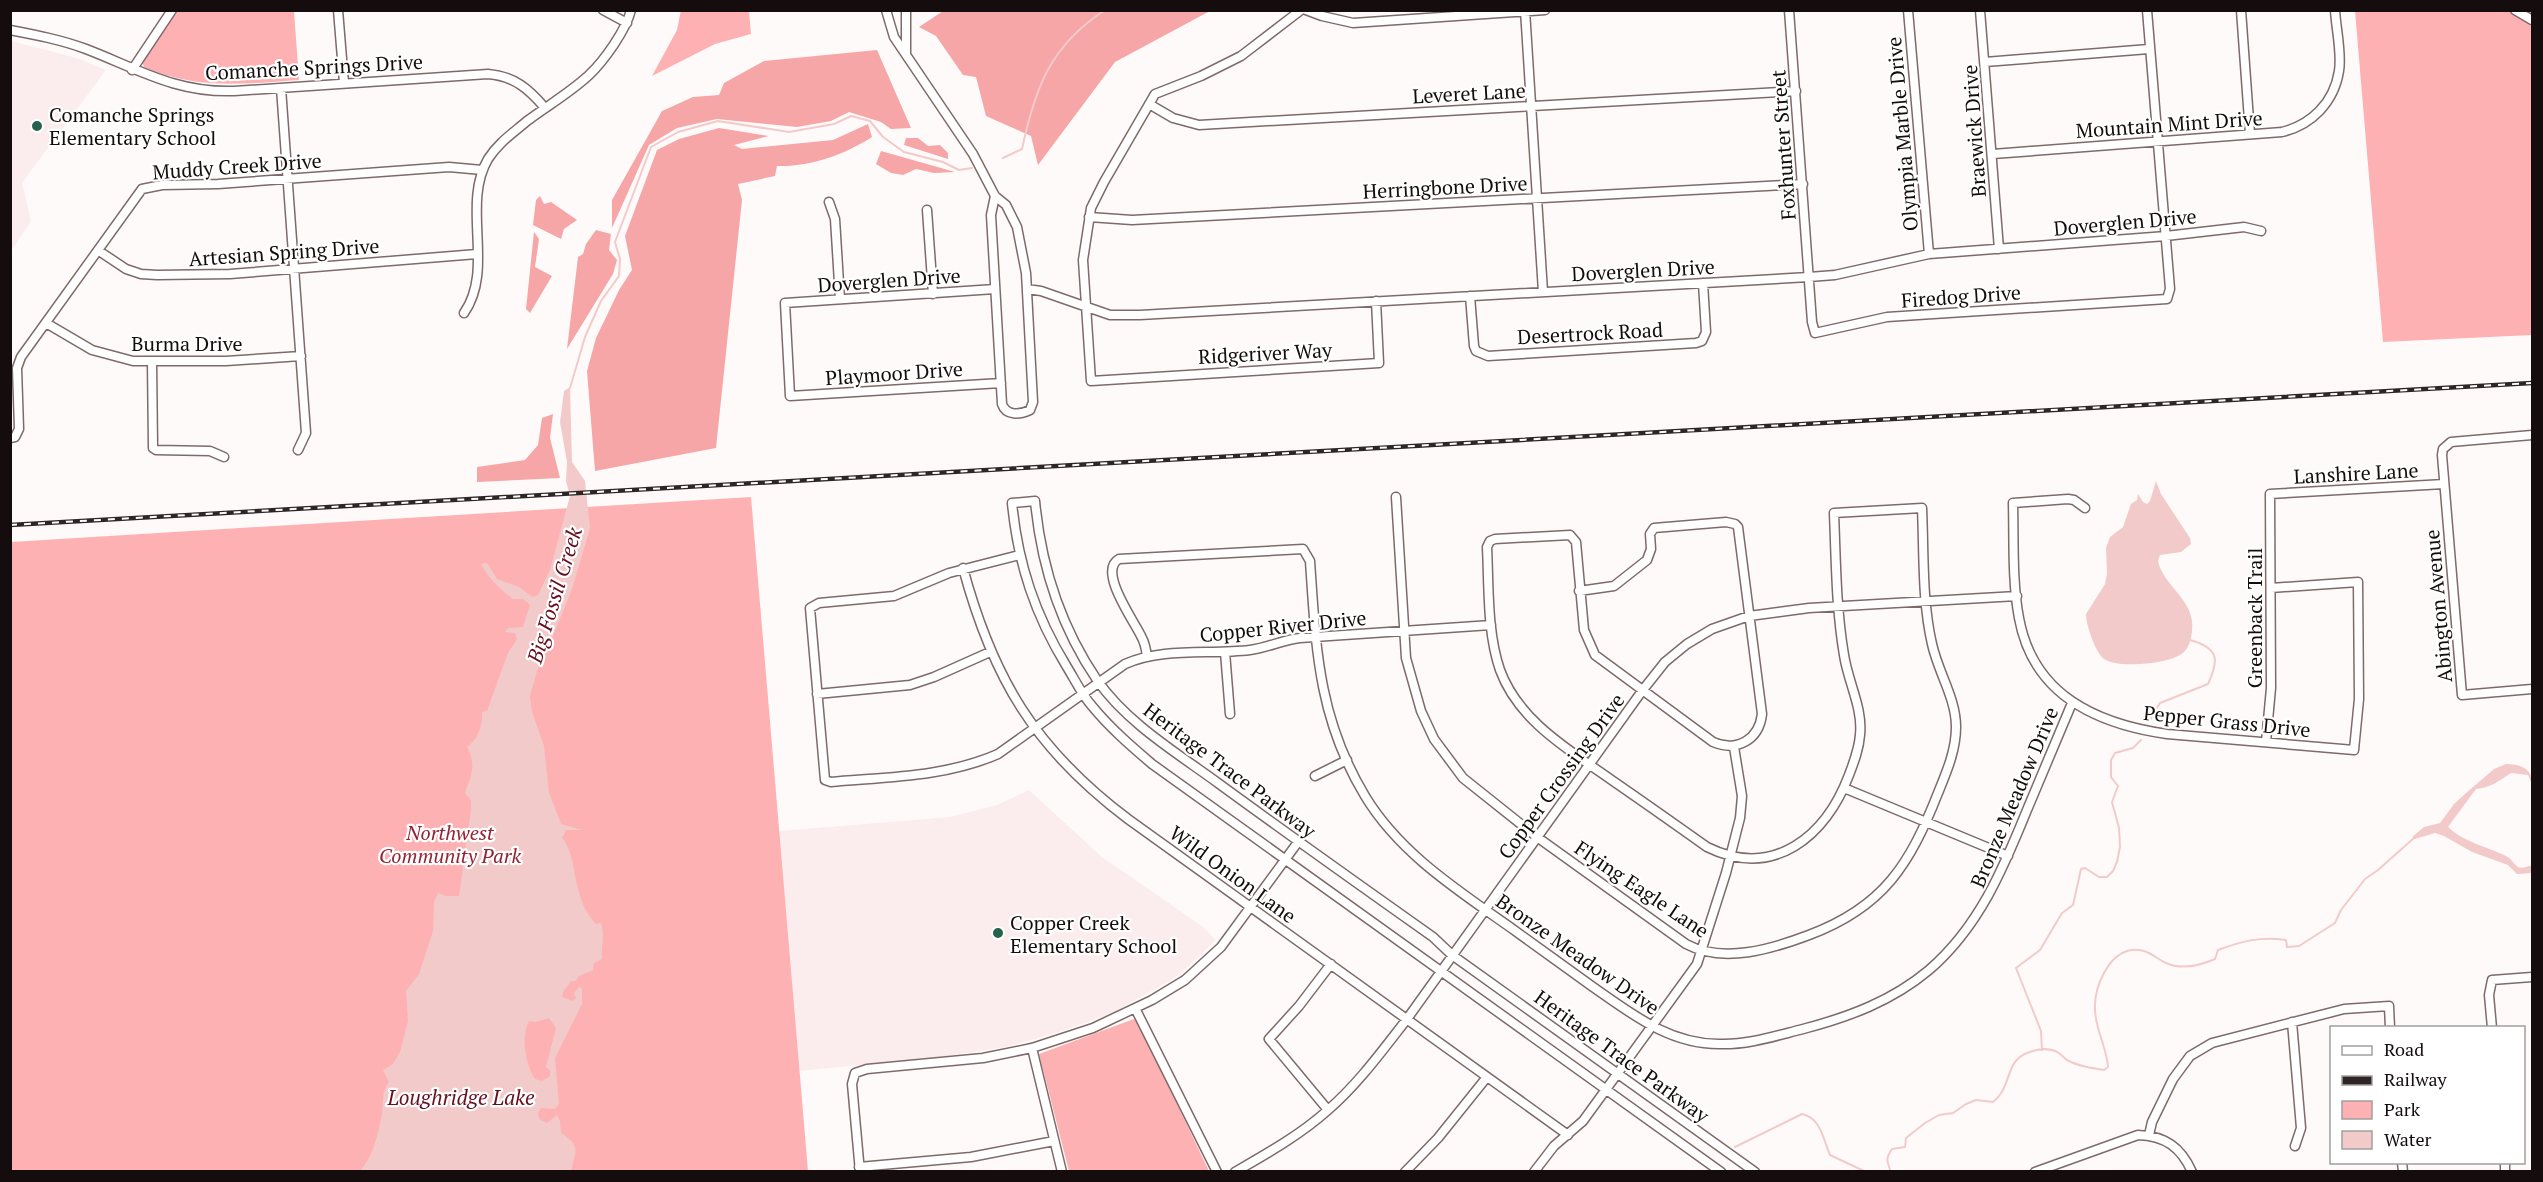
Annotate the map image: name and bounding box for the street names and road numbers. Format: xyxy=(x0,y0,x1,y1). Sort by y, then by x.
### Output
street label: Olympia Marble Drive xyxy=(1880,36,1924,232)
street label: Comanche Springs Drive xyxy=(204,48,424,86)
street label: Braewick Drive xyxy=(1956,64,1992,198)
street label: Foxhunter Street xyxy=(1764,68,1802,221)
street label: Leveret Lane xyxy=(1412,77,1526,109)
street label: Mountain Mint Drive xyxy=(2075,104,2263,144)
street label: Muddy Creek Drive xyxy=(151,147,323,185)
street label: Herringbone Drive xyxy=(1362,169,1528,205)
street label: Doverglen Drive xyxy=(2052,202,2198,242)
street label: Artesian Spring Drive xyxy=(188,232,380,272)
street label: Doverglen Drive xyxy=(1571,253,1715,287)
street label: Doverglen Drive xyxy=(817,262,961,298)
street label: Firedog Drive xyxy=(1900,278,2022,314)
street label: Desertrock Road xyxy=(1516,316,1664,350)
street label: Burma Drive xyxy=(131,330,243,357)
street label: Ridgeriver Way xyxy=(1197,336,1334,370)
street label: Playmoor Drive xyxy=(824,355,964,391)
street label: Lanshire Lane xyxy=(2293,456,2419,490)
street label: Abington Avenue xyxy=(2418,528,2458,684)
street label: Greenback Trail xyxy=(2241,548,2268,688)
street label: Copper River Drive xyxy=(1198,604,1368,648)
street label: Copper Crossing Drive xyxy=(1492,688,1630,864)
street label: Heritage Trace Parkway xyxy=(1138,696,1322,844)
street label: Pepper Grass Drive xyxy=(2142,699,2312,743)
street label: Bronze Meadow Drive xyxy=(1964,702,2064,892)
street label: Wild Onion Lane xyxy=(1164,819,1302,929)
street label: Flying Eagle Lane xyxy=(1570,834,1714,944)
street label: Bronze Meadow Drive xyxy=(1491,887,1665,1021)
street label: Heritage Trace Parkway xyxy=(1529,984,1715,1129)

